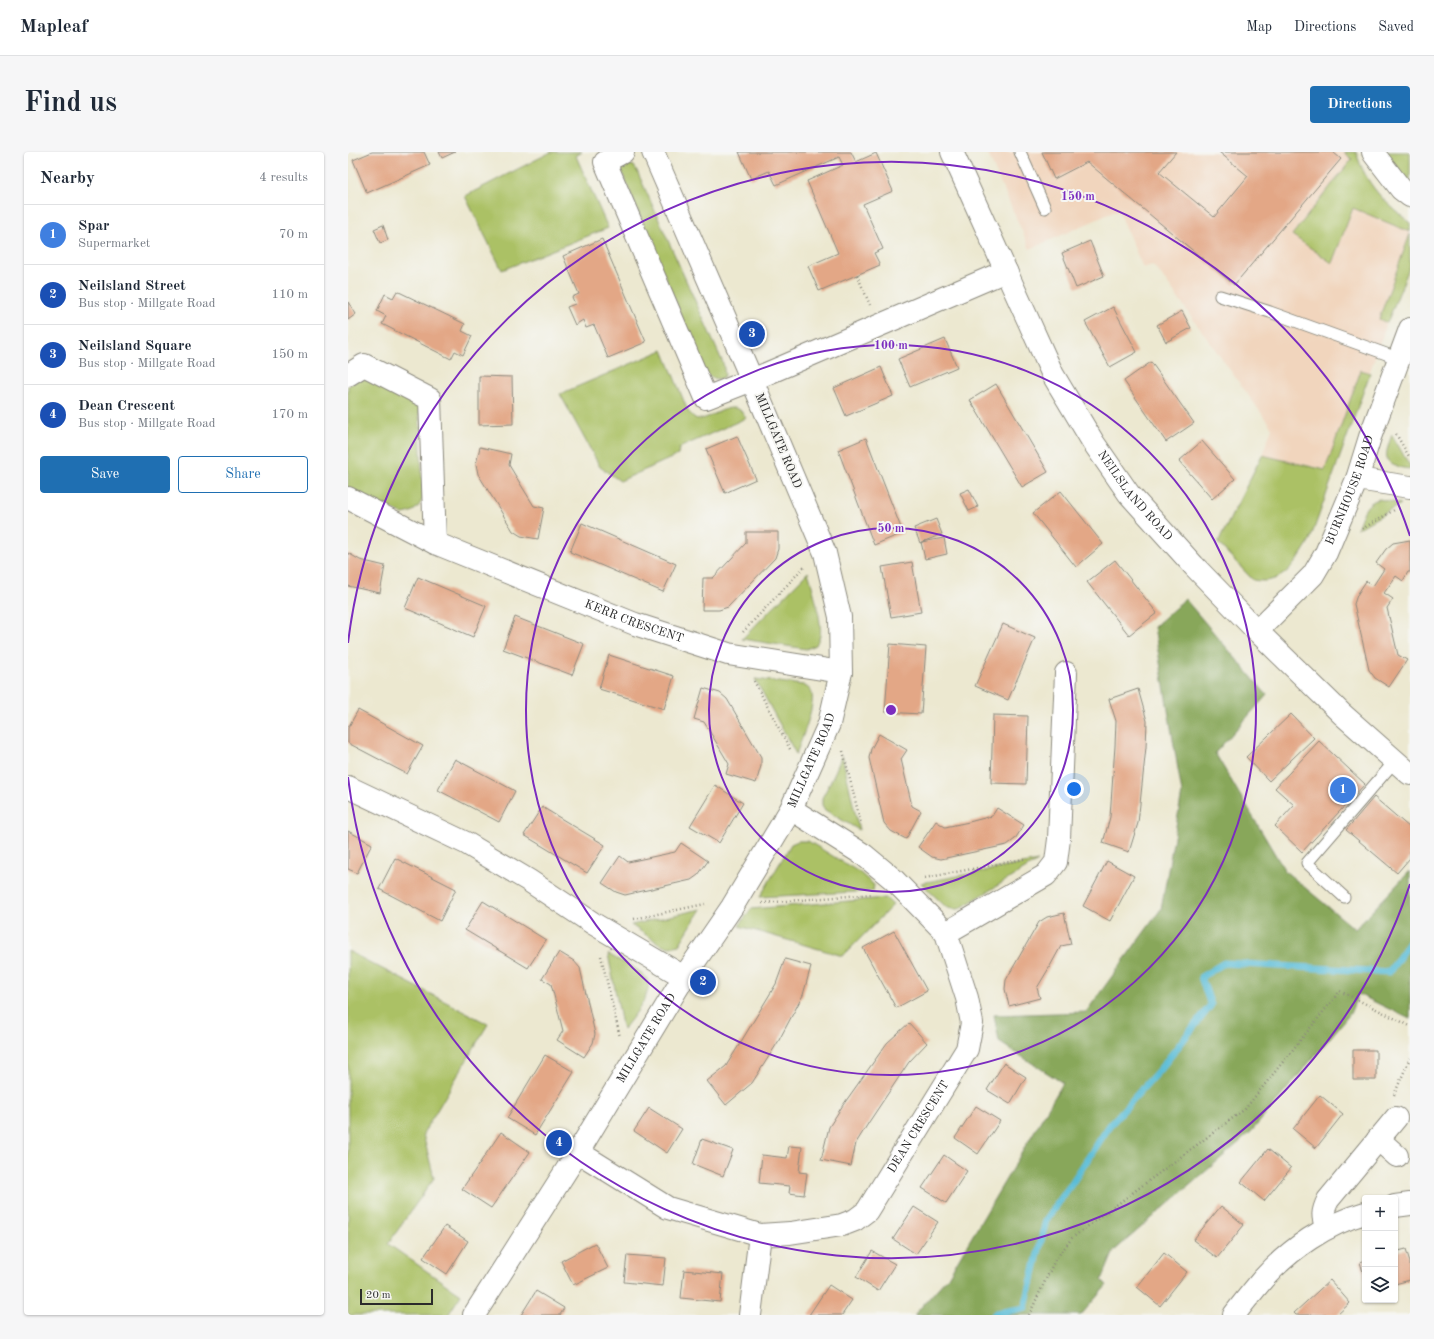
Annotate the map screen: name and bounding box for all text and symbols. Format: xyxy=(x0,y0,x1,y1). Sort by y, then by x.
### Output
text: Mapleaf xyxy=(20,18,88,37)
text: Map xyxy=(1246,20,1272,34)
text: Directions xyxy=(1294,20,1356,34)
text: Saved xyxy=(1378,20,1414,34)
button: Directions xyxy=(1310,86,1410,123)
text: Find us xyxy=(24,90,117,118)
text: Nearby xyxy=(40,170,95,187)
text: 4 results xyxy=(259,171,308,184)
text: 150 m xyxy=(1061,190,1095,203)
text: Spar xyxy=(78,219,110,234)
text: 1 xyxy=(49,228,57,241)
text: 70 m xyxy=(279,228,308,241)
text: Supermarket xyxy=(78,237,150,250)
text: Neilsland Street xyxy=(78,279,186,294)
text: 2 xyxy=(49,288,57,301)
text: 110 m xyxy=(271,288,308,301)
text: Bus stop · Millgate Road xyxy=(78,297,216,310)
pin: 3 xyxy=(739,319,765,349)
text: Neilsland Square xyxy=(78,339,192,354)
text: 100 m xyxy=(874,340,908,352)
text: 3 xyxy=(49,348,57,361)
text: 150 m xyxy=(271,348,308,361)
text: Bus stop · Millgate Road xyxy=(78,357,216,370)
street label: MILLGATE ROAD xyxy=(753,392,803,490)
text: Dean Crescent xyxy=(78,399,175,414)
text: 4 xyxy=(49,408,57,421)
text: 170 m xyxy=(271,408,308,421)
text: Bus stop · Millgate Road xyxy=(78,417,216,430)
street label: BURNHOUSE ROAD xyxy=(1324,434,1376,547)
street label: NEILSLAND ROAD xyxy=(1095,449,1174,543)
button: Save xyxy=(40,456,170,493)
button: Share xyxy=(178,456,308,493)
text: 50 m xyxy=(878,522,905,535)
street label: KERR CRESCENT xyxy=(583,598,685,645)
centre of rings xyxy=(884,703,898,717)
street label: MILLGATE ROAD xyxy=(786,712,837,810)
pin: 1 xyxy=(1330,775,1356,805)
your location xyxy=(1064,779,1084,799)
pin: 2 xyxy=(690,967,716,997)
street label: MILLGATE ROAD xyxy=(615,992,678,1085)
street label: DEAN CRESCENT xyxy=(886,1079,952,1175)
pin: 4 xyxy=(546,1128,572,1158)
map controls xyxy=(1362,1195,1398,1303)
button: + xyxy=(1362,1195,1398,1231)
button: − xyxy=(1362,1231,1398,1267)
button: layers xyxy=(1362,1267,1398,1303)
scale bar xyxy=(360,1287,433,1306)
text: 20 m xyxy=(366,1290,391,1301)

